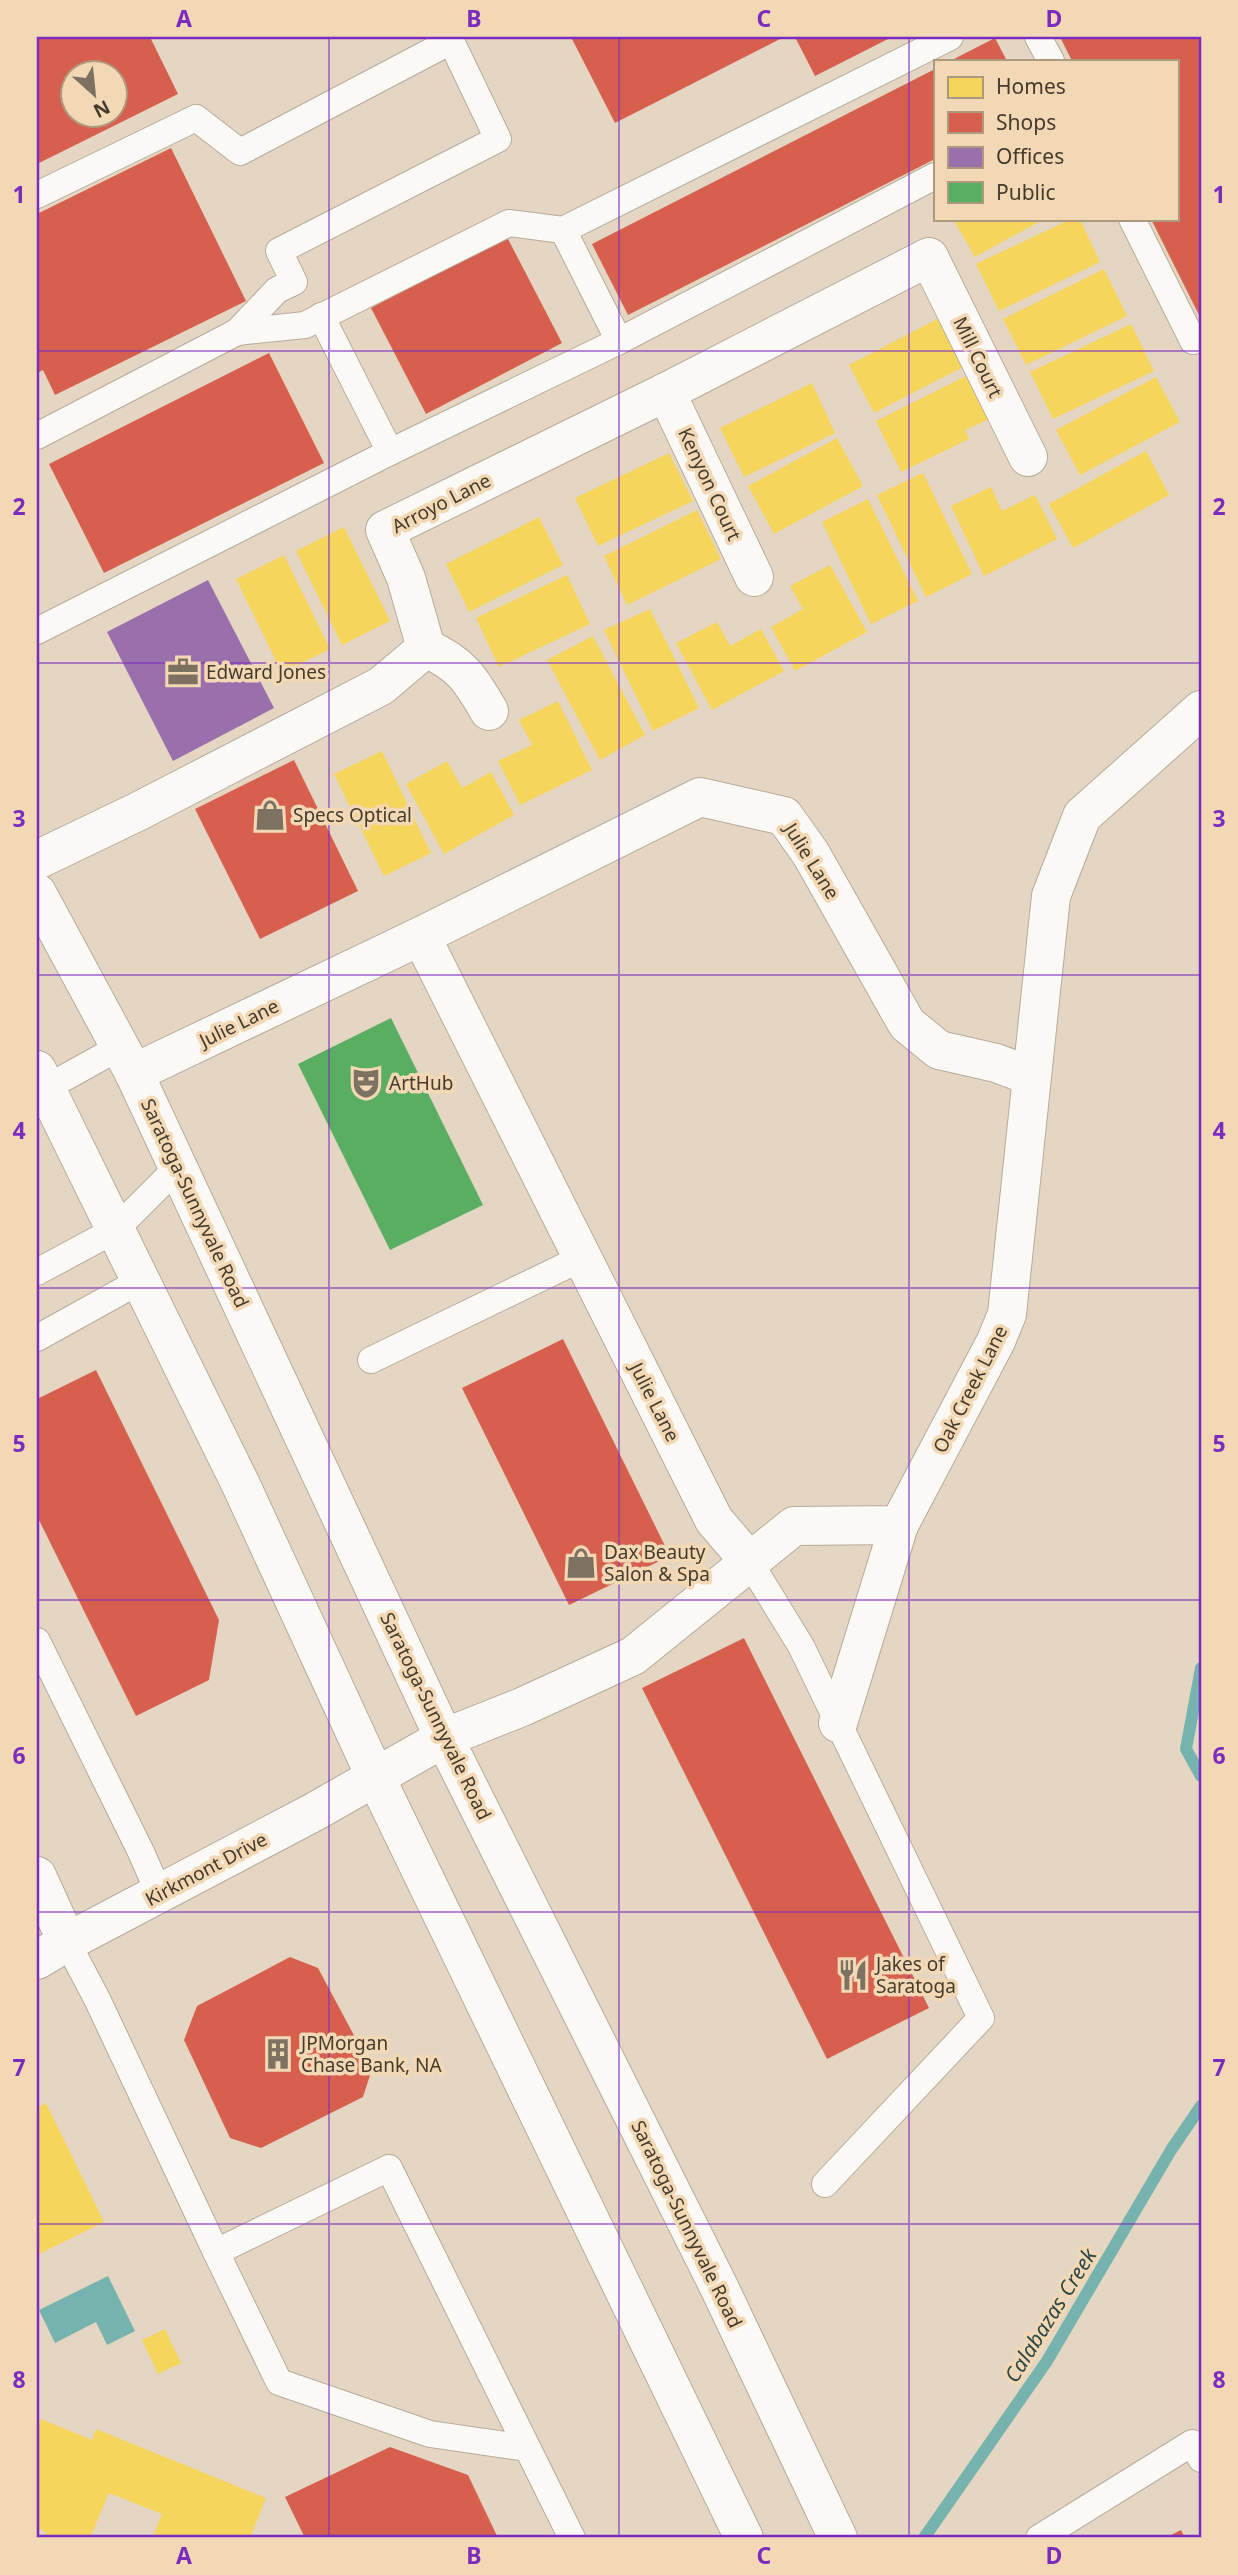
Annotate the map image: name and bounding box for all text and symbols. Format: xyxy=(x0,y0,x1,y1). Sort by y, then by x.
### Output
text: A xyxy=(176,2,192,34)
text: B xyxy=(466,2,482,34)
text: C xyxy=(757,2,772,34)
text: D xyxy=(1046,2,1062,34)
north arrow xyxy=(60,60,130,130)
legend xyxy=(934,60,1178,220)
text: Homes xyxy=(996,72,1066,100)
text: N xyxy=(89,94,115,124)
text: Shops xyxy=(996,108,1056,136)
text: Offices xyxy=(996,142,1064,170)
text: 1 xyxy=(12,178,26,210)
text: Public xyxy=(996,178,1056,206)
text: 1 xyxy=(1212,178,1226,210)
street label: Mill Court xyxy=(947,312,1009,402)
street label: Kenyon Court xyxy=(672,423,748,545)
street label: Arroyo Lane xyxy=(387,467,495,539)
text: 2 xyxy=(12,490,26,522)
text: 2 xyxy=(1212,490,1226,522)
office icon: Edward Jones xyxy=(166,655,200,689)
place label: Edward Jones xyxy=(206,659,326,685)
shop icon: Specs Optical xyxy=(253,798,287,832)
text: 3 xyxy=(12,802,26,834)
place label: Specs Optical xyxy=(293,802,412,828)
text: 3 xyxy=(1212,802,1226,834)
street label: Julie Lane xyxy=(777,816,846,904)
street label: Julie Lane xyxy=(193,993,283,1054)
theatre icon: ArtHub xyxy=(349,1066,383,1100)
place label: ArtHub xyxy=(389,1070,453,1096)
street label: Saratoga-Sunnyvale Road xyxy=(135,1094,255,1312)
text: 4 xyxy=(12,1114,26,1146)
text: 4 xyxy=(1212,1114,1226,1146)
street label: Oak Creek Lane xyxy=(927,1321,1013,1457)
street label: Julie Lane xyxy=(623,1356,686,1446)
text: 5 xyxy=(12,1427,26,1459)
text: 5 xyxy=(1212,1427,1226,1459)
place label: Dax Beauty Salon & Spa xyxy=(604,1539,710,1587)
shop icon: Dax Beauty Salon & Spa xyxy=(564,1546,598,1580)
street label: Saratoga-Sunnyvale Road xyxy=(374,1608,498,1824)
text: 6 xyxy=(12,1739,26,1771)
text: 6 xyxy=(1212,1739,1226,1771)
street label: Kirkmont Drive xyxy=(141,1826,271,1912)
place label: Jakes of Saratoga xyxy=(874,1951,956,1999)
restaurant icon: Jakes of Saratoga xyxy=(836,1958,870,1992)
place label: JPMorgan Chase Bank, NA xyxy=(299,2030,443,2078)
building icon: JPMorgan Chase Bank, NA xyxy=(261,2037,295,2071)
text: 7 xyxy=(12,2051,26,2083)
text: 7 xyxy=(1212,2051,1226,2083)
street label: Saratoga-Sunnyvale Road xyxy=(625,2116,749,2332)
water label: Calabazas Creek xyxy=(998,2241,1103,2387)
text: 8 xyxy=(12,2363,26,2395)
text: 8 xyxy=(1212,2363,1226,2395)
text: A xyxy=(176,2539,192,2571)
text: B xyxy=(466,2539,482,2571)
text: C xyxy=(757,2539,772,2571)
text: D xyxy=(1046,2539,1062,2571)

